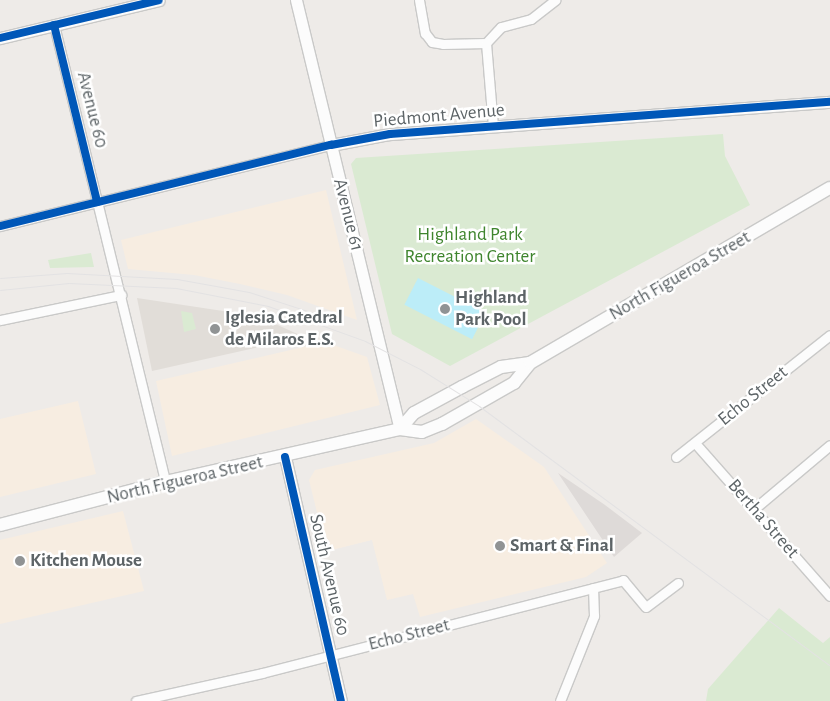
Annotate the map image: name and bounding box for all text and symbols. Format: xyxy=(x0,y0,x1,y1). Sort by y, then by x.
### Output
street label: Avenue 60 xyxy=(72,70,112,150)
street label: Piedmont Avenue xyxy=(372,99,506,133)
street label: Avenue 61 xyxy=(328,176,368,254)
park label: Highland Park Recreation Center xyxy=(405,224,535,268)
street label: North Figueroa Street xyxy=(605,226,755,326)
place label: Highland Park Pool xyxy=(455,287,527,331)
marker: Highland Park Pool xyxy=(439,303,451,315)
place label: Iglesia Catedral de Milaros E.S. xyxy=(225,307,343,351)
marker: Iglesia Catedral de Milaros E.S. xyxy=(209,323,221,335)
street label: Echo Street xyxy=(714,361,792,431)
street label: North Figueroa Street xyxy=(105,451,265,509)
street label: Bertha Street xyxy=(722,475,804,563)
street label: South Avenue 60 xyxy=(304,512,354,638)
place label: Smart & Final xyxy=(510,535,614,557)
marker: Smart & Final xyxy=(494,540,506,552)
place label: Kitchen Mouse xyxy=(30,550,142,572)
marker: Kitchen Mouse xyxy=(14,555,26,567)
street label: Echo Street xyxy=(366,614,452,656)

